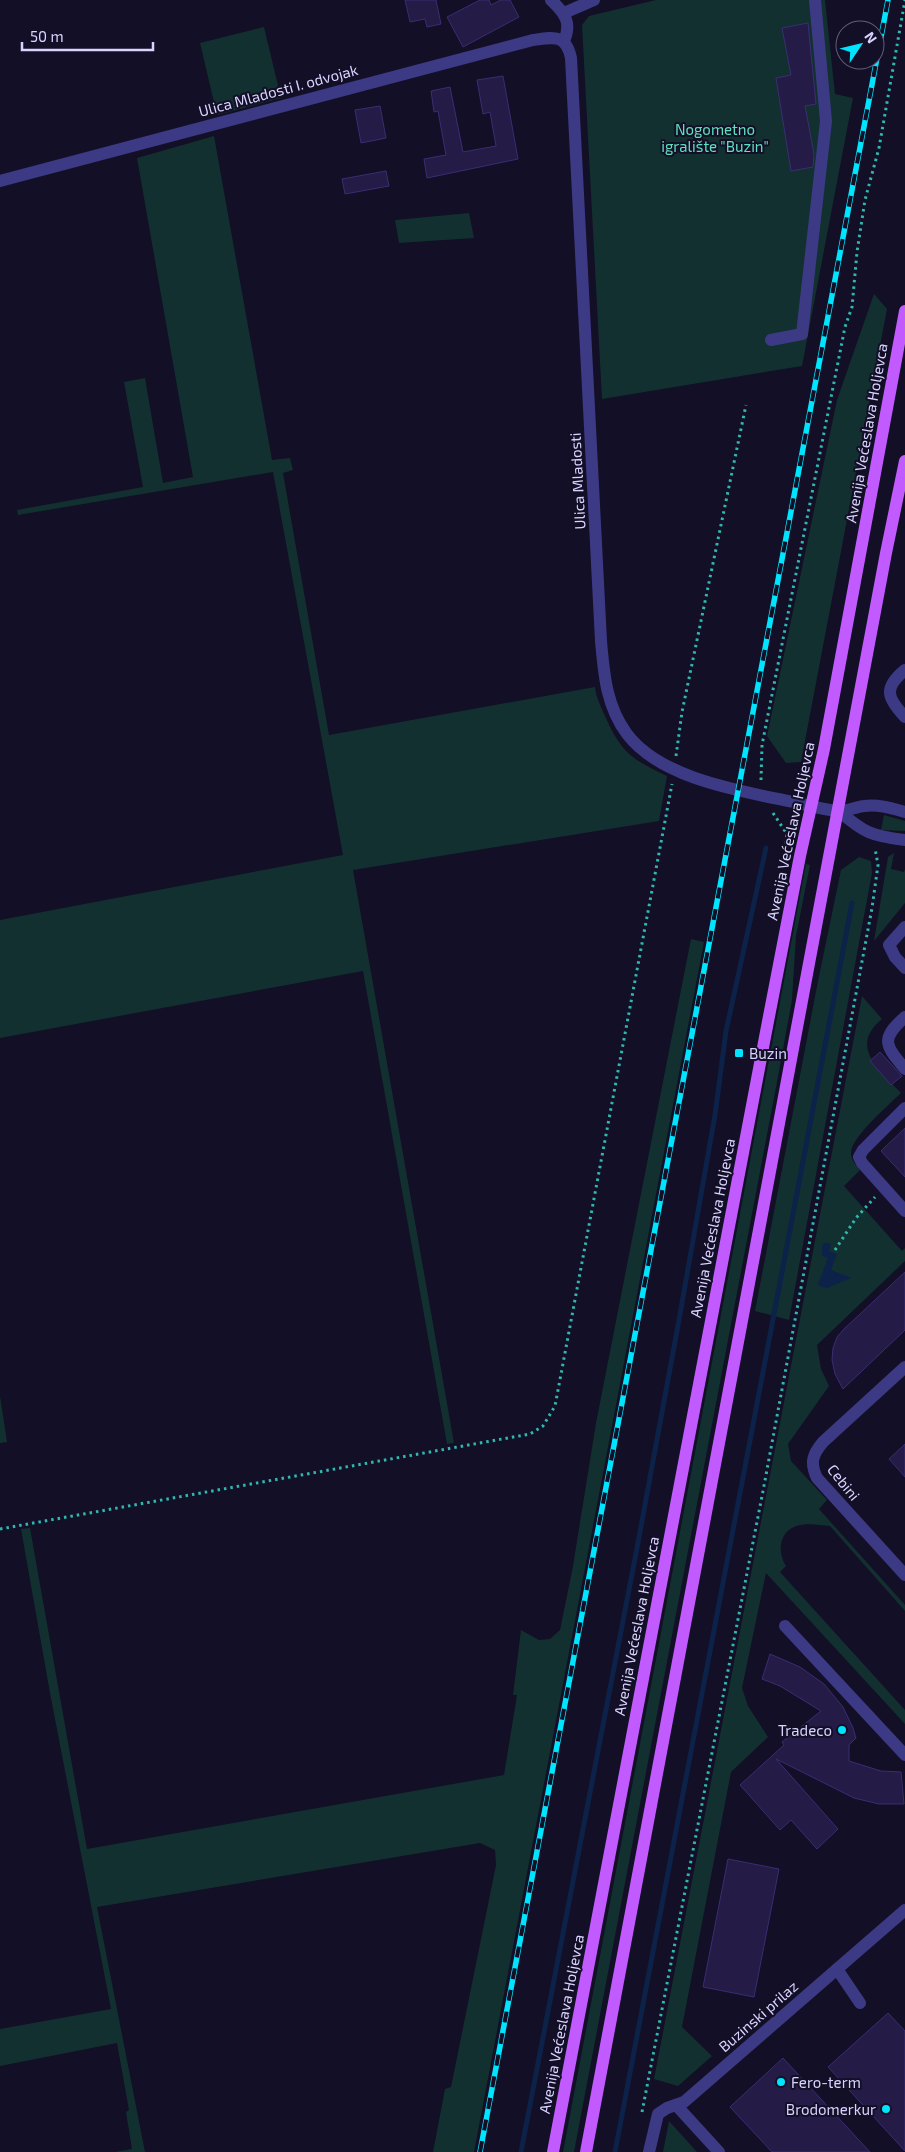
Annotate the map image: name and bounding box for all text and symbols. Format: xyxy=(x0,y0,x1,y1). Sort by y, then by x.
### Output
scale bar xyxy=(22,20,154,52)
north arrow xyxy=(835,20,885,70)
text: 50 m xyxy=(30,27,64,45)
text: N xyxy=(861,28,881,46)
street label: Ulica Mladosti I. odvojak xyxy=(196,60,360,121)
park label: Nogometno igralište "Buzin" xyxy=(661,120,769,155)
street label: Avenija Većeslava Holjevca xyxy=(841,342,892,524)
street label: Ulica Mladosti xyxy=(565,432,589,530)
street label: Avenija Većeslava Holjevca xyxy=(762,740,819,922)
place label: Buzin xyxy=(749,1044,787,1062)
marker: Buzin xyxy=(733,1047,745,1059)
street label: Avenija Većeslava Holjevca xyxy=(686,1137,739,1319)
street label: Cebini xyxy=(824,1460,864,1504)
street label: Avenija Većeslava Holjevca xyxy=(610,1535,663,1717)
place label: Tradeco xyxy=(778,1721,832,1739)
marker: Tradeco xyxy=(836,1724,848,1736)
street label: Avenija Većeslava Holjevca xyxy=(535,1933,588,2115)
street label: Buzinski prilaz xyxy=(715,1977,801,2055)
place label: Fero-term xyxy=(791,2073,861,2091)
marker: Fero-term xyxy=(775,2076,787,2088)
place label: Brodomerkur xyxy=(786,2100,876,2118)
marker: Brodomerkur xyxy=(880,2103,892,2115)

